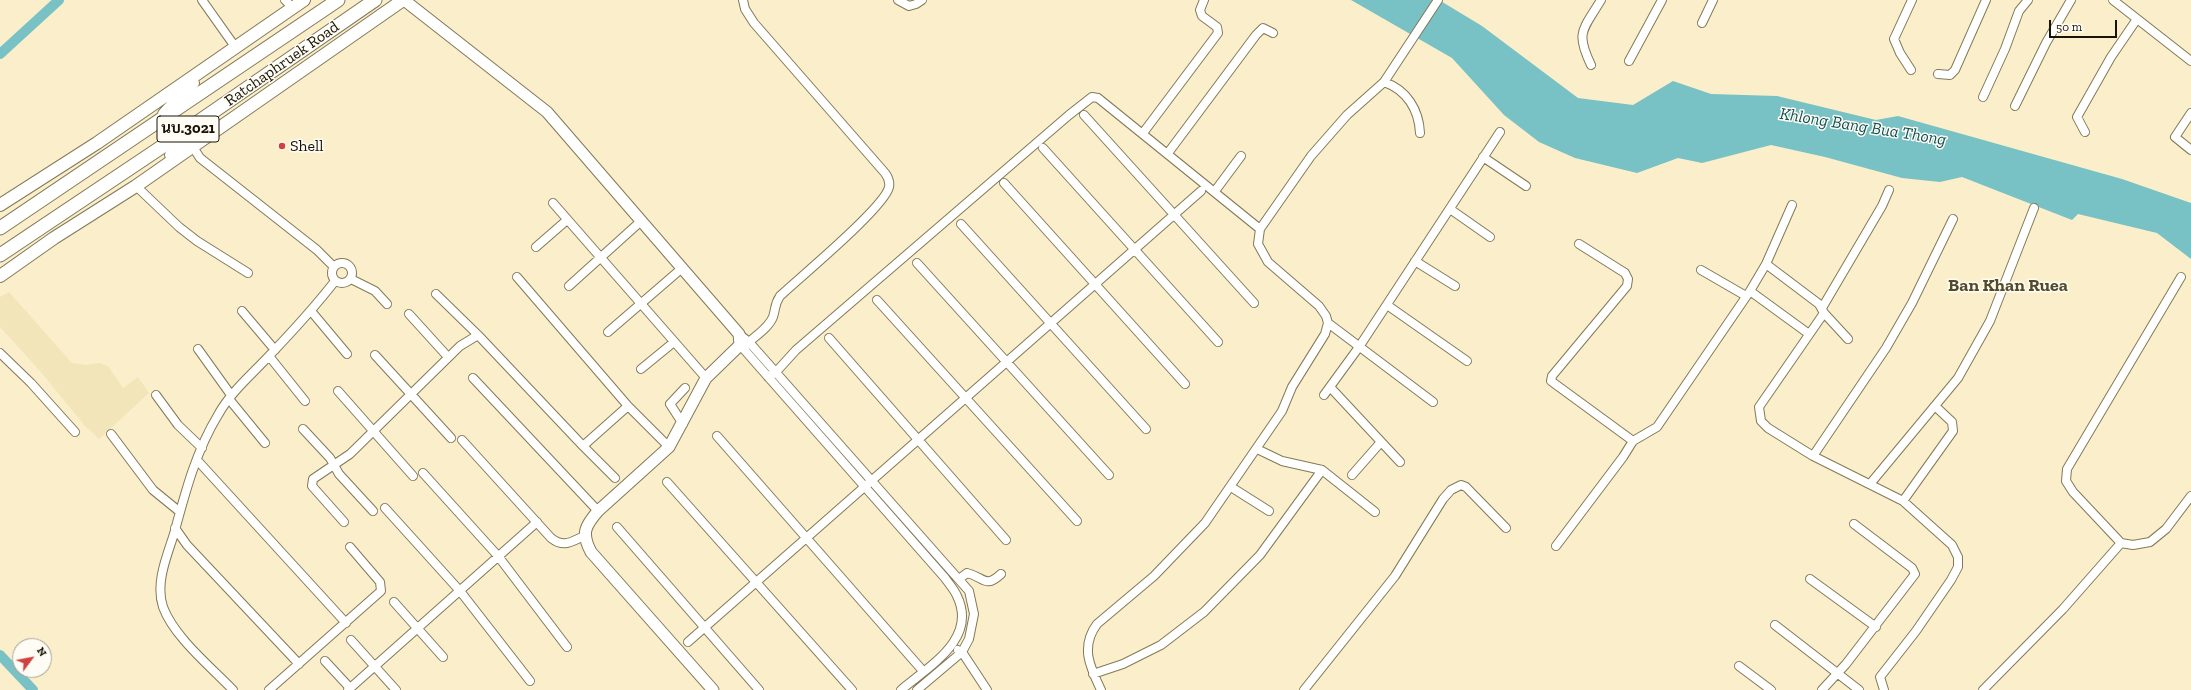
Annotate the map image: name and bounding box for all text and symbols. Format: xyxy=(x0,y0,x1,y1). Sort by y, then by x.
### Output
scale bar xyxy=(2051,12,2119,38)
street label: Ratchaphruek Road xyxy=(221,17,343,111)
text: 50 m xyxy=(2056,20,2082,34)
water label: Khlong Bang Bua Thong xyxy=(1778,104,1948,150)
road number: นบ.3021 xyxy=(157,116,219,142)
place label: Shell xyxy=(290,136,324,156)
marker: Shell xyxy=(277,141,287,151)
district label: Ban Khan Ruea xyxy=(1948,275,2068,297)
north arrow xyxy=(12,638,52,678)
text: N xyxy=(34,645,49,659)

